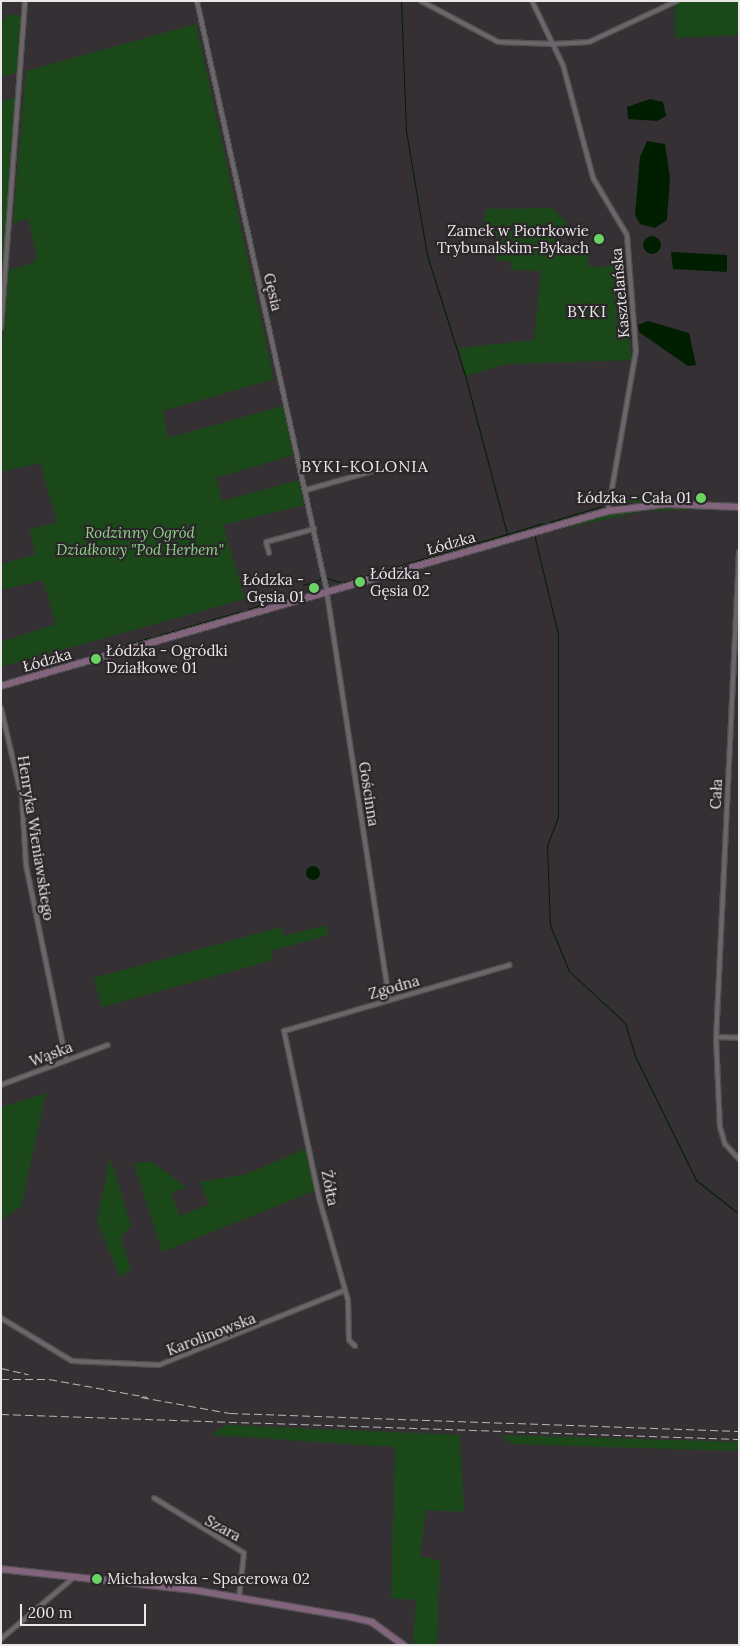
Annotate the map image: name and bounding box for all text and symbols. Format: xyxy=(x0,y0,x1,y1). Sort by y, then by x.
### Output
place label: Zamek w Piotrkowie Trybunalskim-Bykach xyxy=(437,221,589,256)
marker: Zamek w Piotrkowie Trybunalskim-Bykach xyxy=(593,233,605,245)
street label: Kasztelańska xyxy=(607,247,633,339)
street label: Gęsia xyxy=(260,271,286,313)
district label: BYKI xyxy=(567,301,607,321)
district label: BYKI-KOLONIA xyxy=(300,456,430,476)
place label: Łódzka - Cała 01 xyxy=(577,489,691,507)
marker: Łódzka - Cała 01 xyxy=(695,492,707,504)
park label: Rodzinny Ogród Działkowy "Pod Herbem" xyxy=(56,523,224,558)
street label: Łódzka xyxy=(425,527,477,559)
place label: Łódzka - Gęsia 02 xyxy=(370,564,431,599)
place label: Łódzka - Gęsia 01 xyxy=(243,570,304,605)
marker: Łódzka - Gęsia 02 xyxy=(354,576,366,588)
marker: Łódzka - Gęsia 01 xyxy=(308,582,320,594)
place label: Łódzka - Ogródki Działkowe 01 xyxy=(106,641,228,676)
street label: Łódzka xyxy=(21,644,73,676)
marker: Łódzka - Ogródki Działkowe 01 xyxy=(90,653,102,665)
street label: Henryka Wieniawskiego xyxy=(14,754,58,922)
street label: Gościnna xyxy=(355,760,383,828)
street label: Cała xyxy=(706,778,726,810)
street label: Zgodna xyxy=(367,971,421,1003)
street label: Wąska xyxy=(27,1038,75,1070)
street label: Żółta xyxy=(318,1169,342,1207)
street label: Karolinowska xyxy=(164,1309,258,1359)
street label: Szara xyxy=(202,1511,244,1545)
place label: Michałowska - Spacerowa 02 xyxy=(107,1570,310,1588)
marker: Michałowska - Spacerowa 02 xyxy=(91,1573,103,1585)
scale bar xyxy=(22,1594,149,1626)
text: 200 m xyxy=(28,1603,72,1622)

